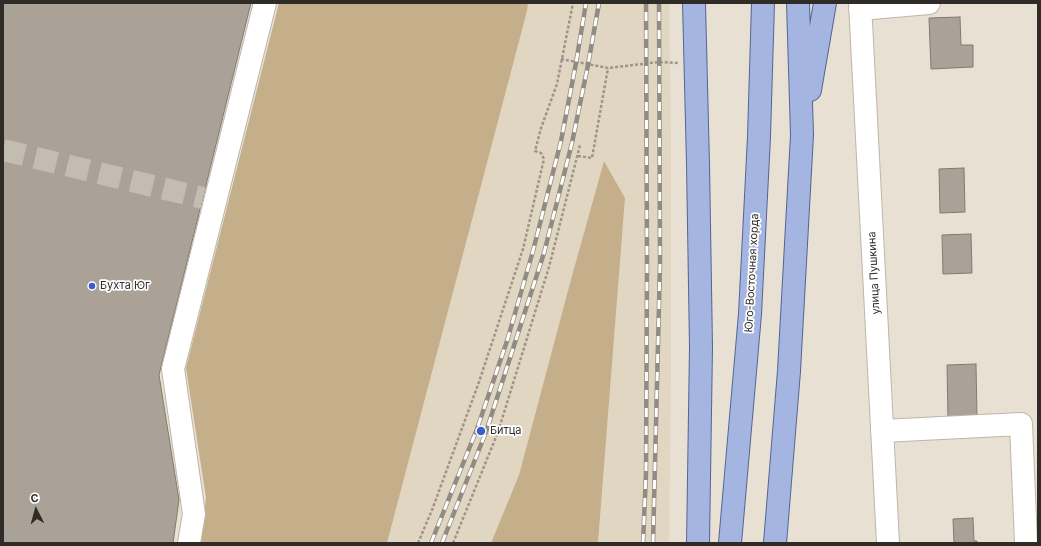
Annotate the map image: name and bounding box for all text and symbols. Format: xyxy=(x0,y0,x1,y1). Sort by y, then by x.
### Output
street label: Юго-Восточная хорда xyxy=(742,213,762,333)
street label: улица Пушкина xyxy=(865,231,883,315)
place label: Бухта Юг xyxy=(100,279,150,293)
marker: Бухта Юг xyxy=(87,281,97,291)
place label: Битца xyxy=(490,424,521,438)
marker: Битца xyxy=(475,425,487,437)
north arrow xyxy=(16,490,56,530)
text: С xyxy=(30,491,40,505)

